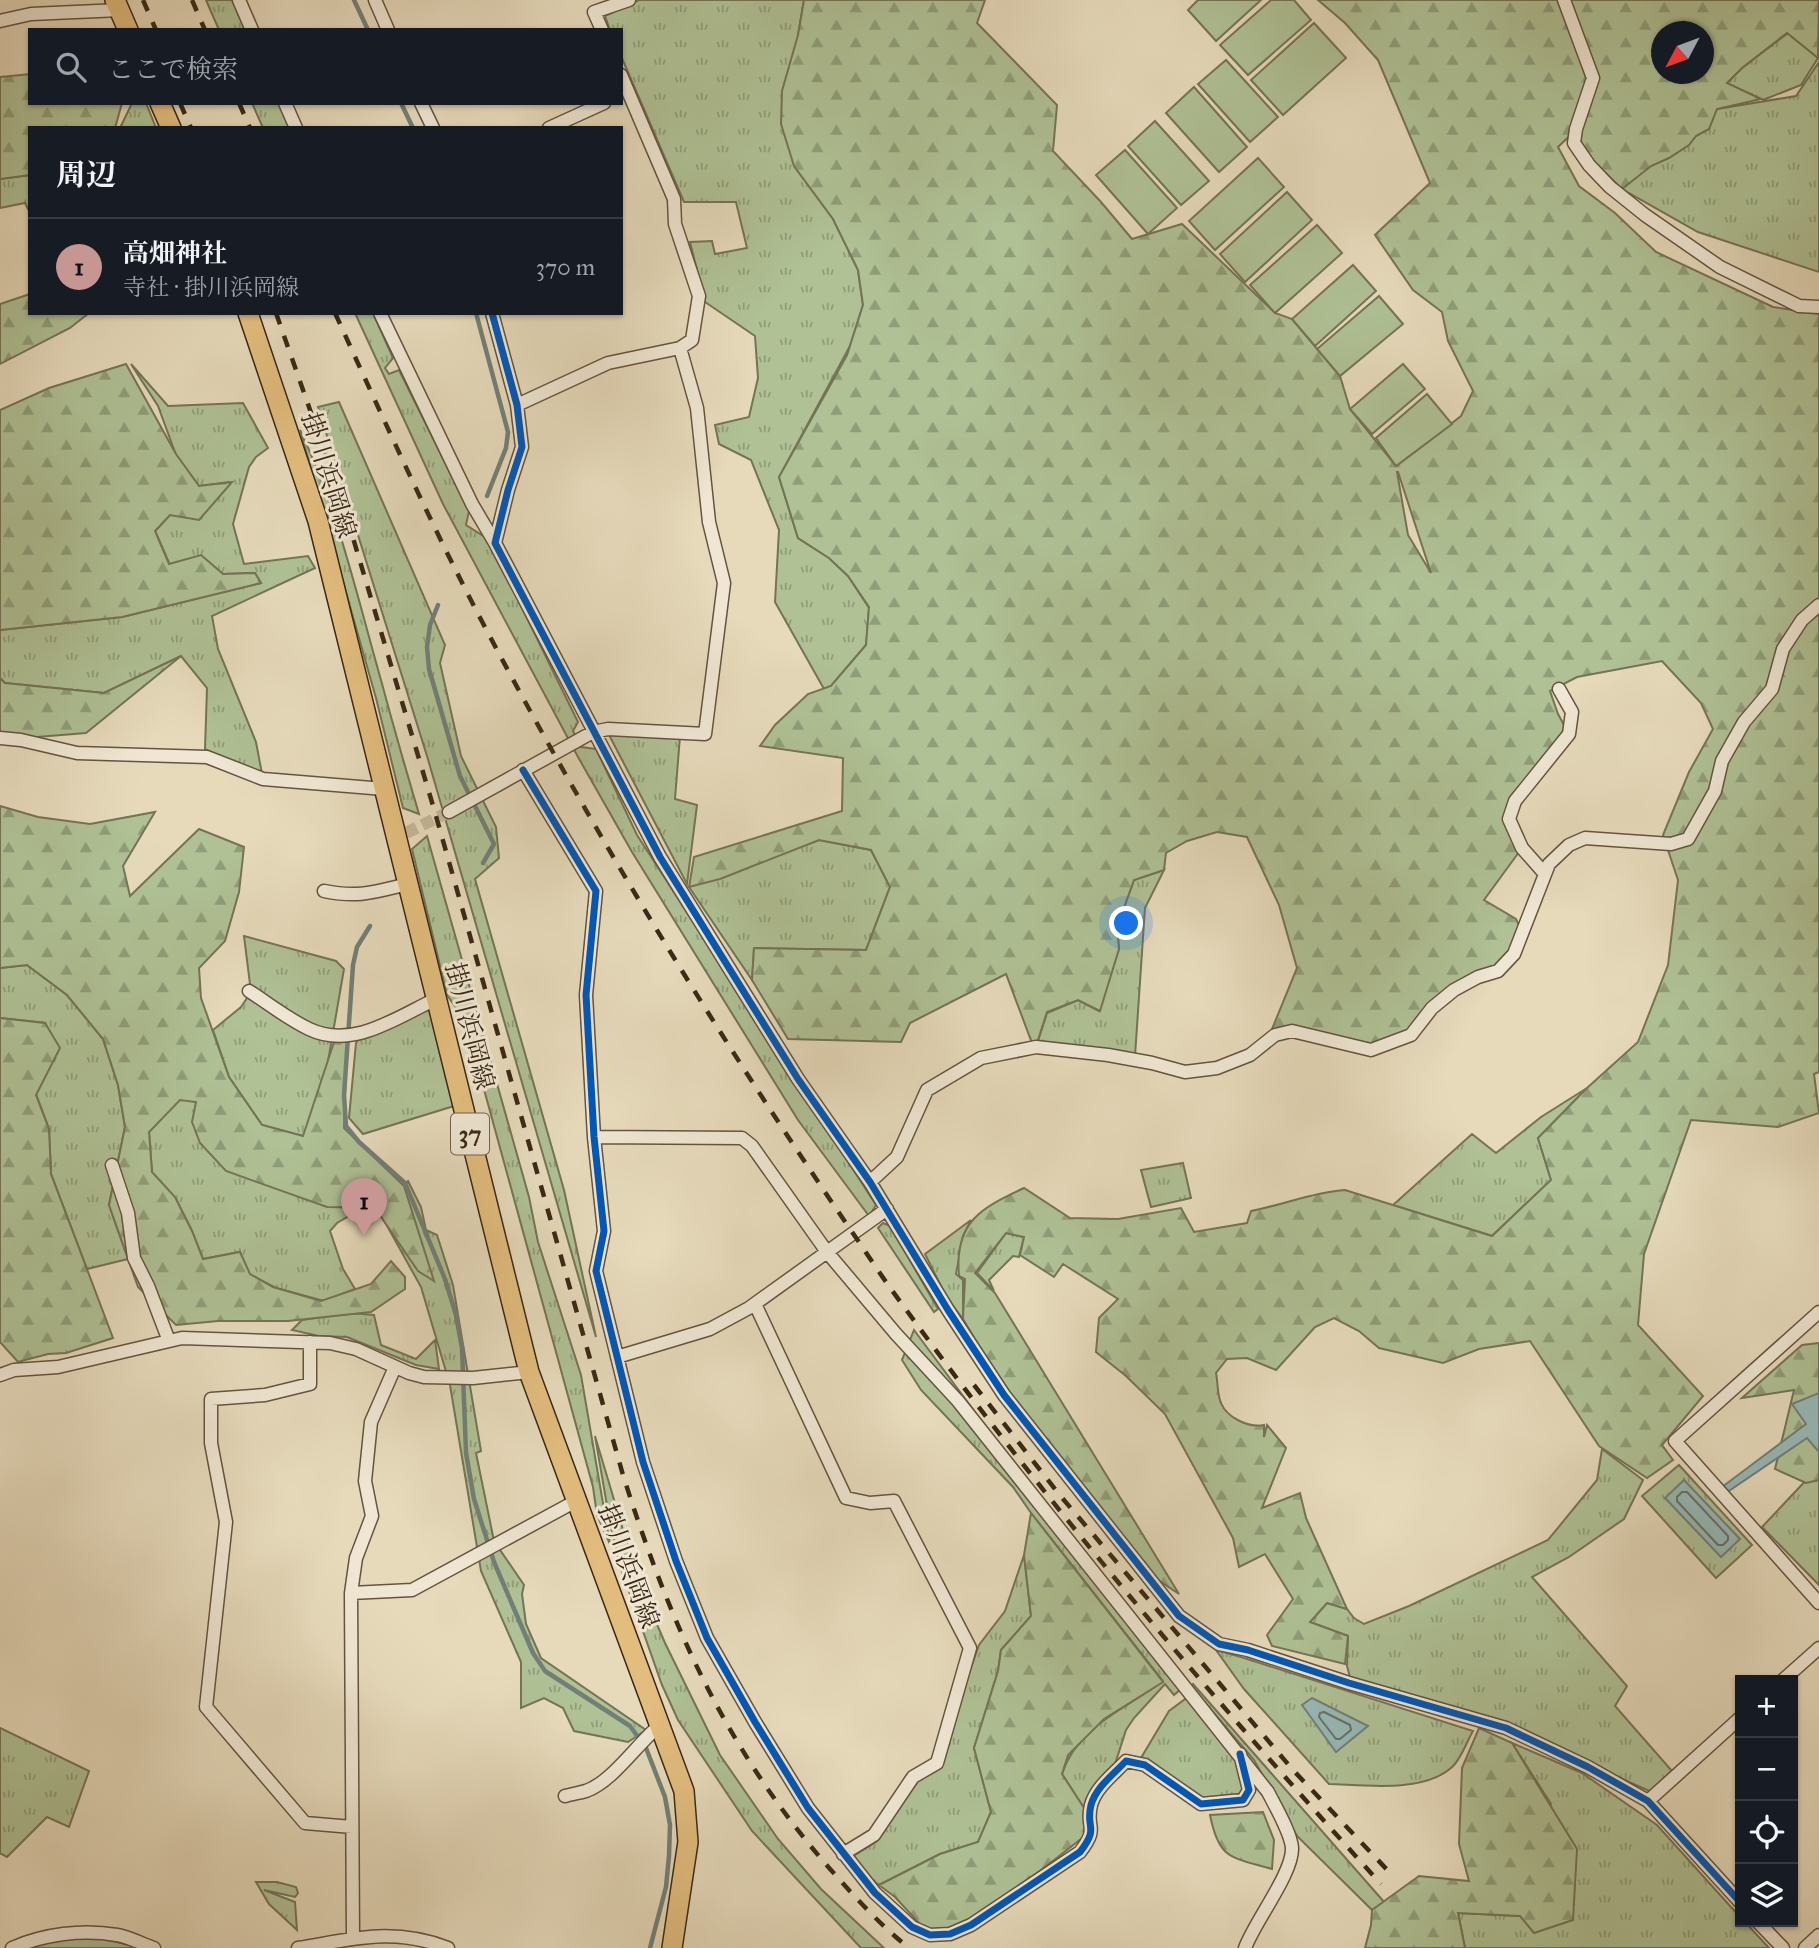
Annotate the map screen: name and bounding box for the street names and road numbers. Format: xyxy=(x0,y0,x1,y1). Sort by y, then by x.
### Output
street label: 掛川浜岡線 xyxy=(295,408,363,542)
street label: 掛川浜岡線 xyxy=(439,959,501,1093)
road number: 37 xyxy=(451,1114,489,1154)
street label: 掛川浜岡線 xyxy=(592,1499,666,1633)

